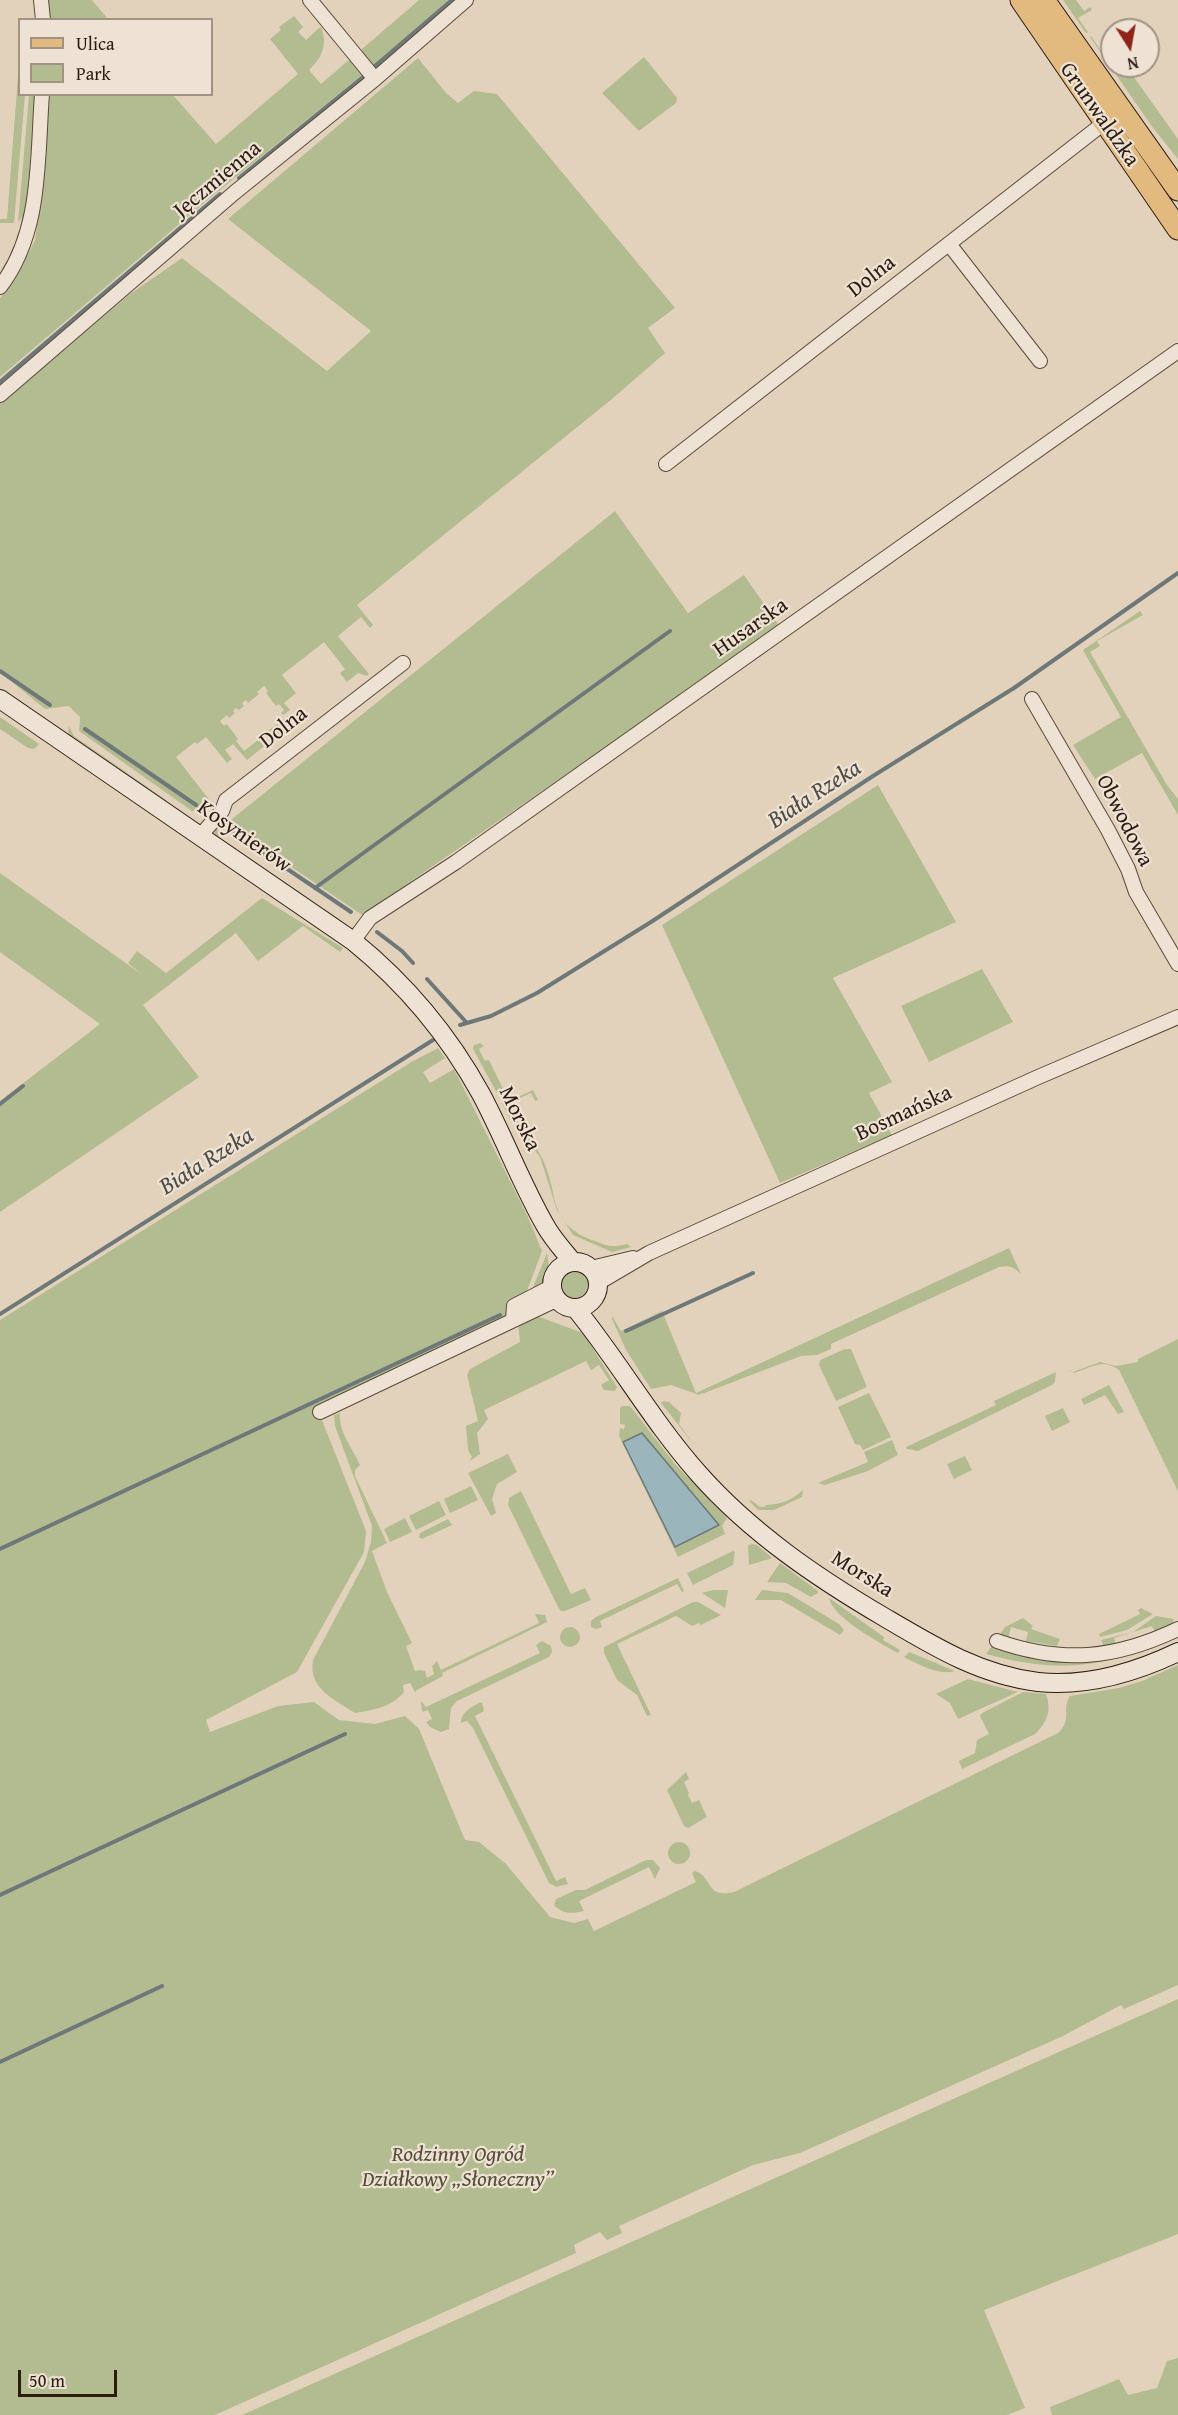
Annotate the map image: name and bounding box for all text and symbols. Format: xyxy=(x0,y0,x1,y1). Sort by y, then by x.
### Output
legend xyxy=(18,18,213,96)
north arrow xyxy=(1100,18,1160,78)
text: Ulica xyxy=(76,30,114,57)
text: N xyxy=(1126,51,1141,77)
street label: Grunwaldzka xyxy=(1053,58,1145,172)
text: Park xyxy=(76,60,111,87)
street label: Jęczmienna xyxy=(169,136,267,224)
street label: Dolna xyxy=(843,250,901,304)
street label: Husarska xyxy=(709,593,793,663)
street label: Dolna xyxy=(255,701,313,755)
water label: Biała Rzeka xyxy=(763,754,867,836)
street label: Obwodowa xyxy=(1090,771,1158,871)
street label: Kosynierów xyxy=(192,795,296,879)
street label: Bosmańska xyxy=(852,1080,956,1148)
street label: Morska xyxy=(492,1082,546,1156)
water label: Biała Rzeka xyxy=(155,1122,259,1202)
street label: Morska xyxy=(826,1546,898,1604)
park label: Rodzinny Ogród Działkowy „Słoneczny” xyxy=(362,2142,554,2194)
scale bar xyxy=(21,2358,120,2396)
text: 50 m xyxy=(29,2367,65,2394)

